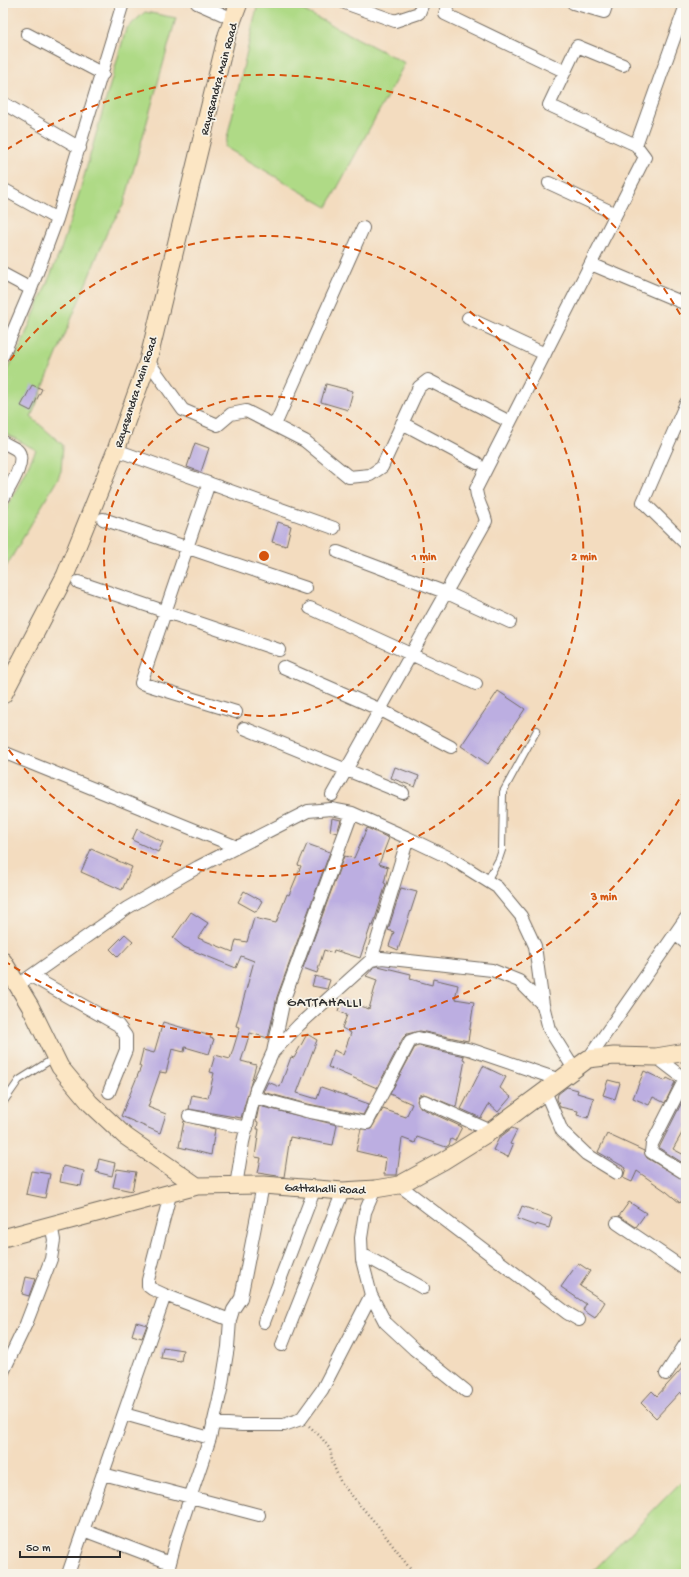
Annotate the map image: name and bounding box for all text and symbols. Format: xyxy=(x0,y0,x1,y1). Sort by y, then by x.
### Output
street label: Rayasandra Main Road xyxy=(198,21,242,137)
street label: Rayasandra Main Road xyxy=(112,335,162,450)
centre of rings xyxy=(257,549,271,563)
text: 1 min xyxy=(411,551,437,565)
text: 2 min xyxy=(571,551,597,565)
text: 3 min xyxy=(590,891,617,905)
district label: GATTAHALLI xyxy=(287,995,363,1012)
street label: Gattahalli Road xyxy=(284,1182,366,1198)
scale bar xyxy=(20,1533,120,1559)
text: 50 m xyxy=(26,1542,51,1556)

